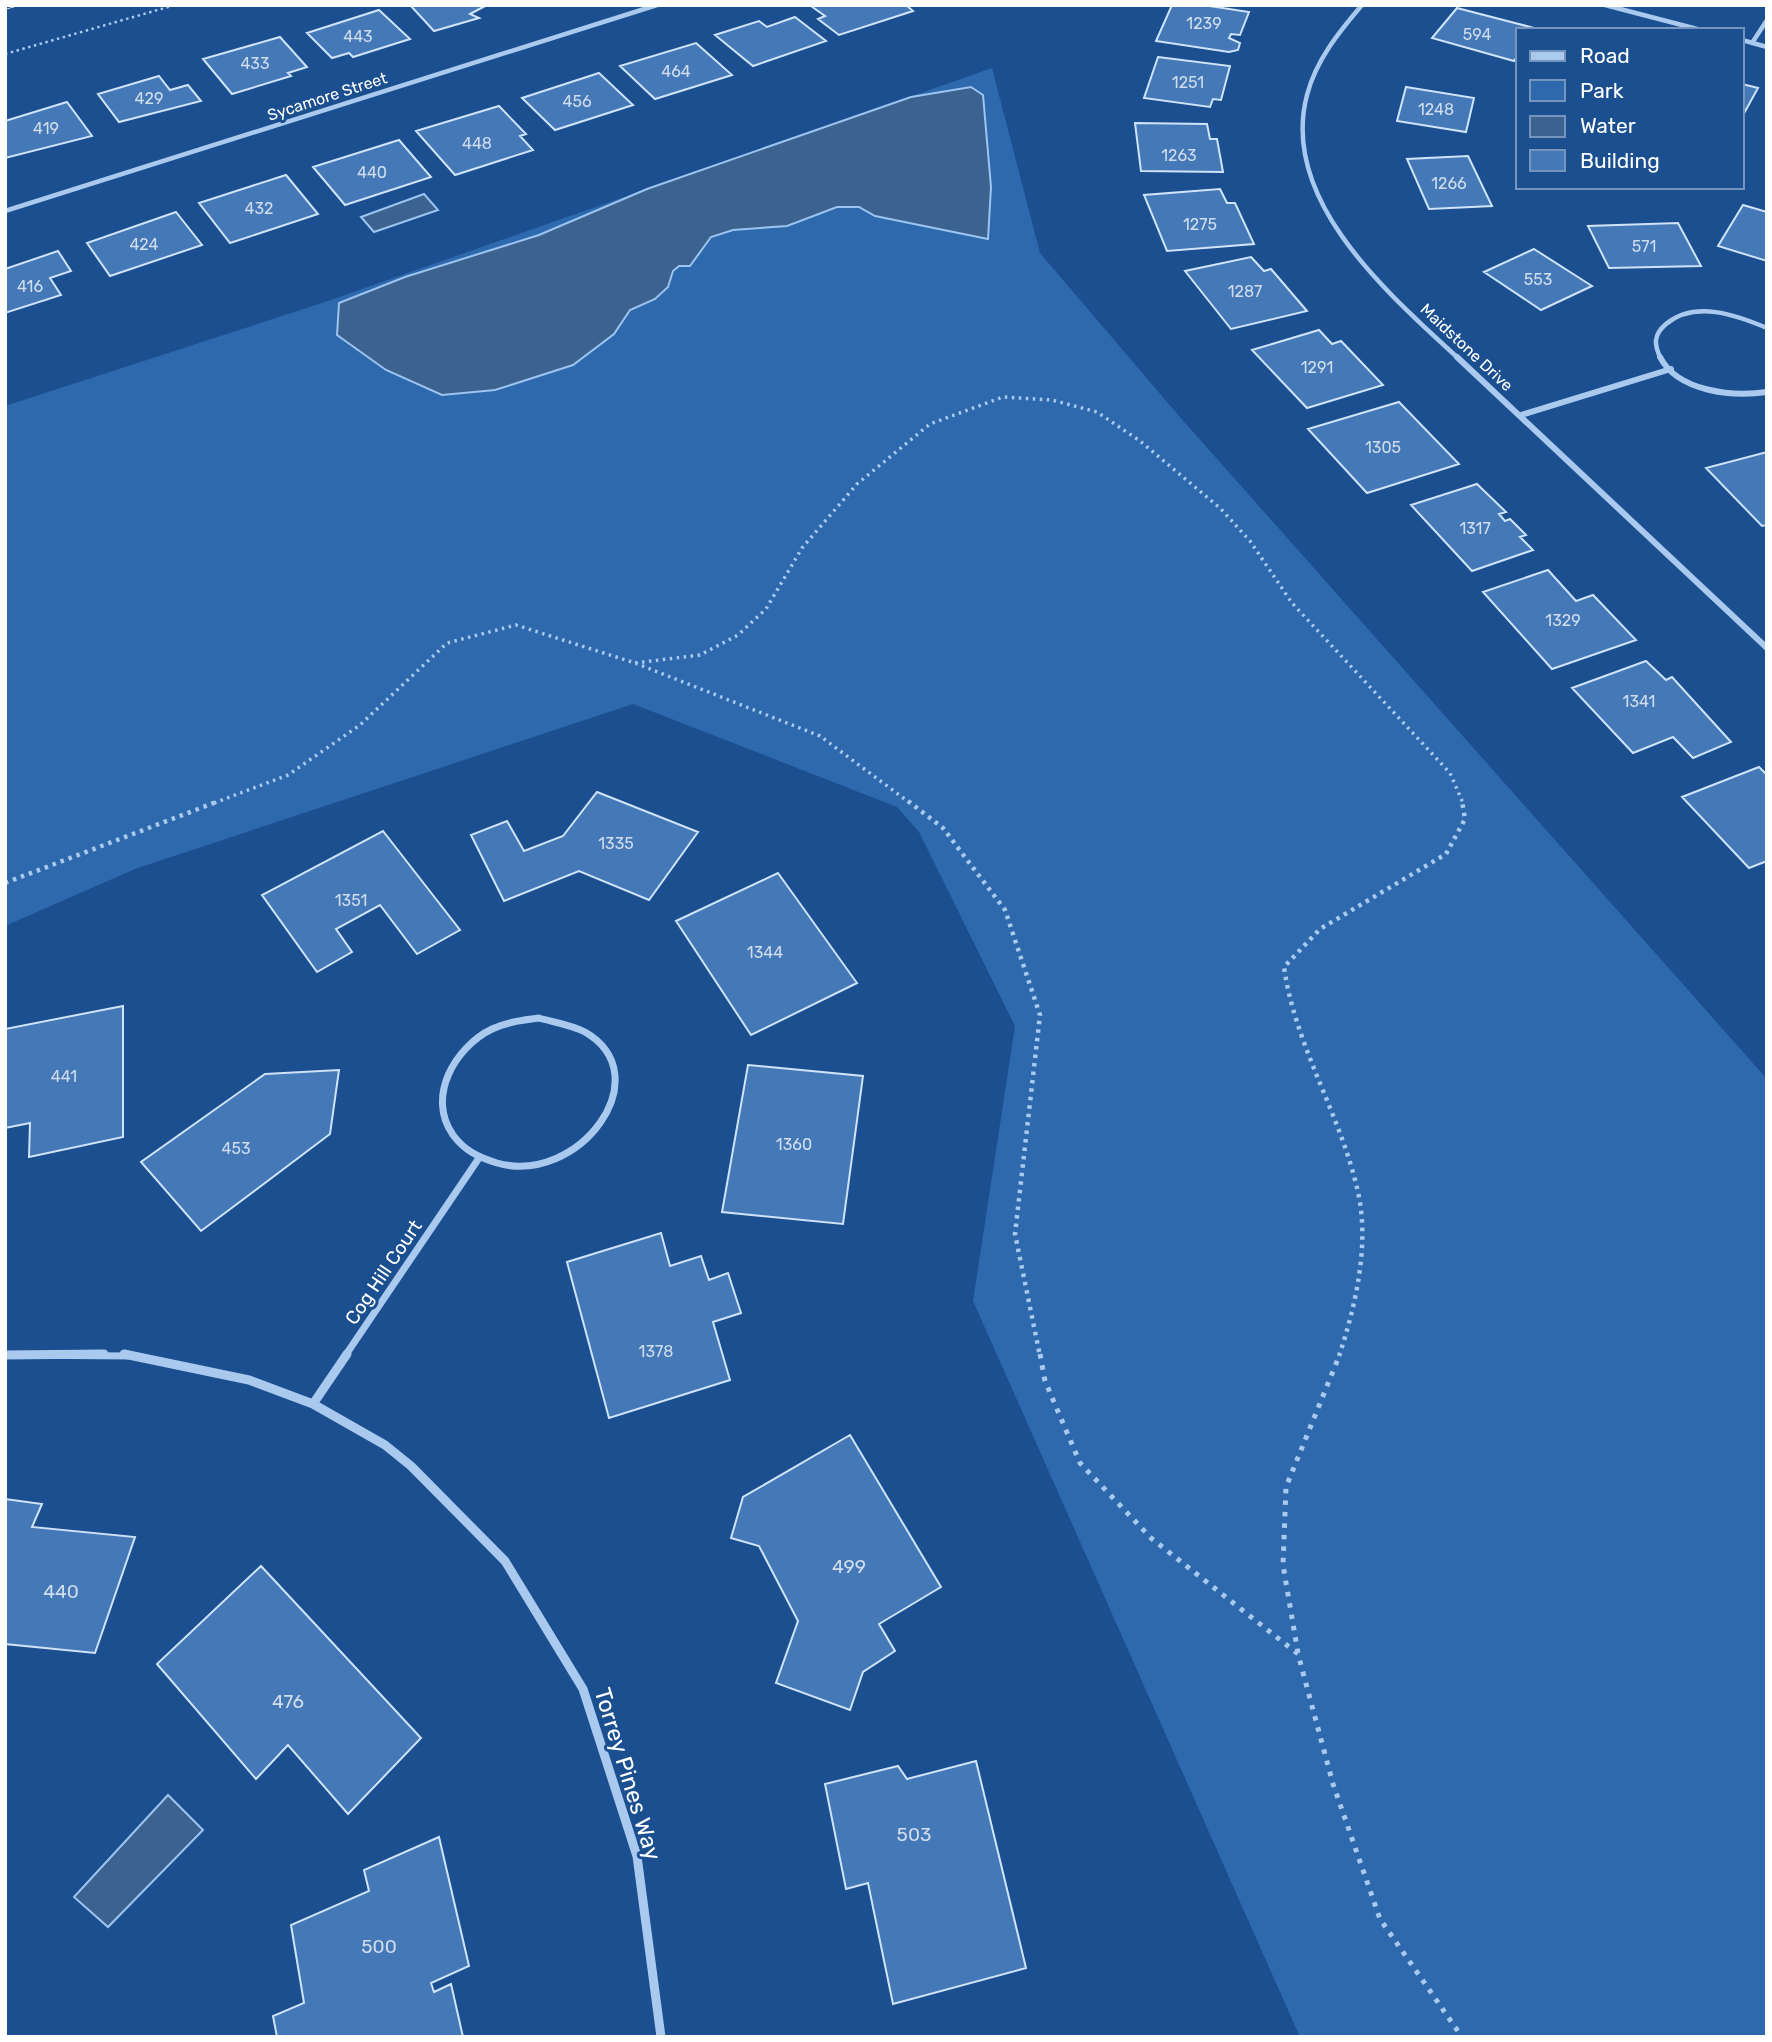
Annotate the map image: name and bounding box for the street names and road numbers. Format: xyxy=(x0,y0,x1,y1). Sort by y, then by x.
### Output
street label: Sycamore Street xyxy=(265,68,389,125)
street label: Maidstone Drive xyxy=(1416,300,1517,395)
street label: Cog Hill Court xyxy=(340,1215,427,1329)
street label: Torrey Pines Way xyxy=(588,1684,668,1864)

